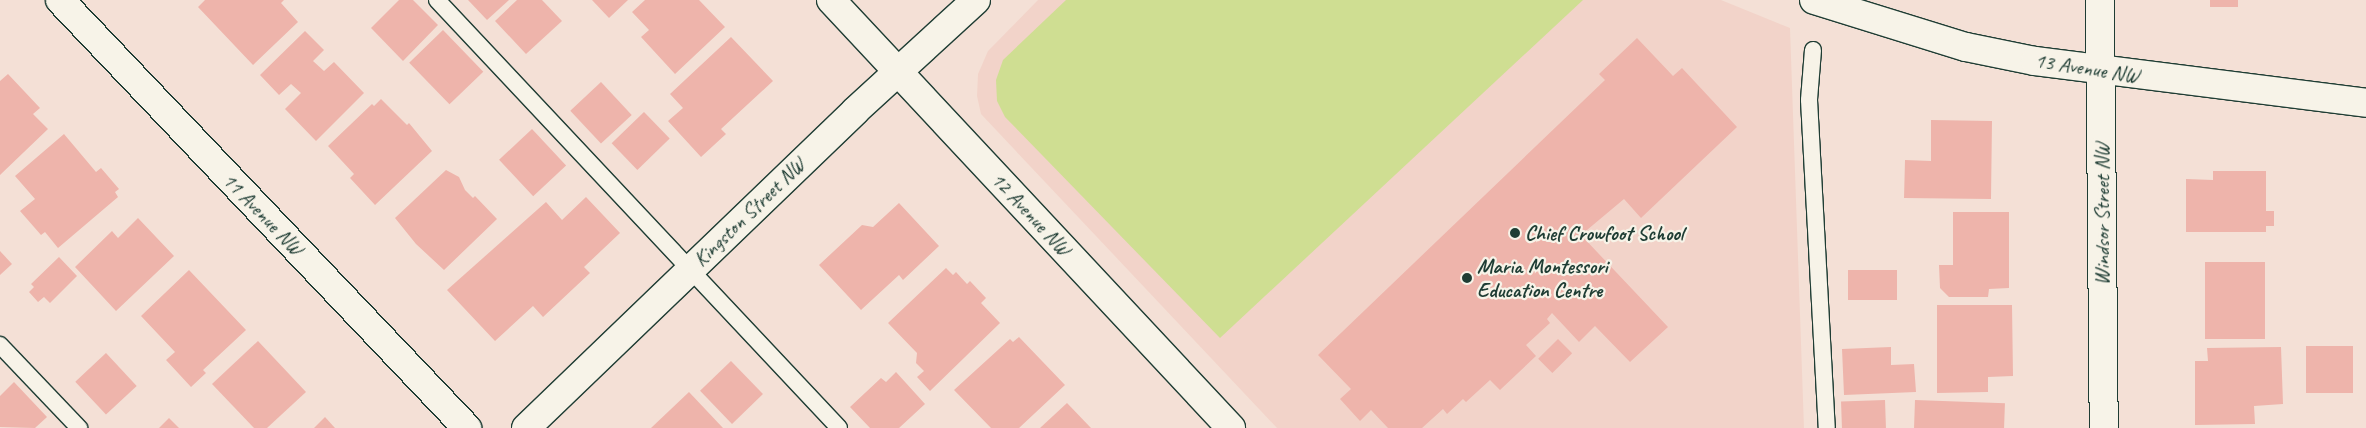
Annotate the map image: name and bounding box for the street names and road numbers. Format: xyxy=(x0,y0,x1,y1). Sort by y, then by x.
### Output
street label: 13 Avenue NW xyxy=(2033,47,2141,89)
street label: Windsor Street NW xyxy=(2089,142,2115,286)
street label: Kingston Street NW xyxy=(688,152,810,272)
street label: 11 Avenue NW xyxy=(217,167,309,261)
street label: 12 Avenue NW xyxy=(986,167,1076,261)

